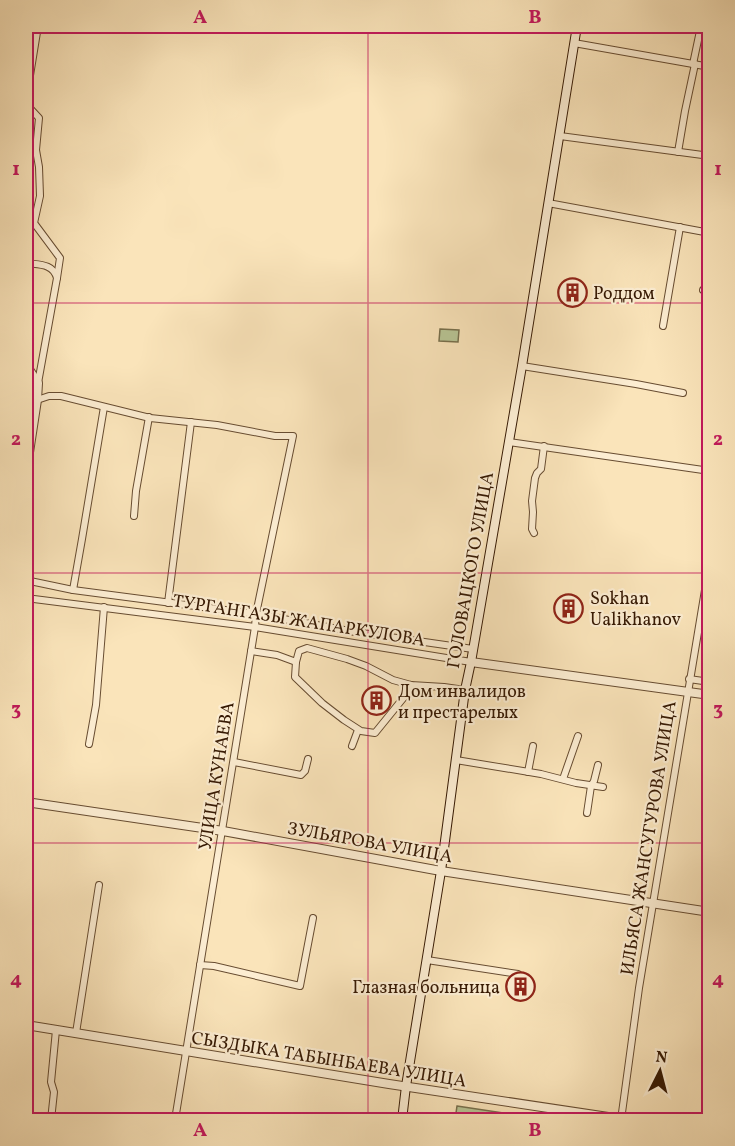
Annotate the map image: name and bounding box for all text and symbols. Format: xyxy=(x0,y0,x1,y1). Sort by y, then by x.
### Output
text: A xyxy=(193,4,207,32)
text: B xyxy=(528,4,542,32)
text: 1 xyxy=(12,156,20,184)
text: 1 xyxy=(714,156,722,184)
building icon: Роддом xyxy=(556,277,588,309)
place label: Роддом xyxy=(593,282,655,307)
text: 2 xyxy=(11,426,21,454)
text: 2 xyxy=(713,426,723,454)
street label: ГОЛОВАЦКОГО УЛИЦА xyxy=(442,470,501,671)
place label: Sokhan Ualikhanov xyxy=(590,587,682,633)
street label: ТУРГАНГАЗЫ ЖАПАРКУЛОВА xyxy=(171,589,427,654)
building icon: Sokhan Ualikhanov xyxy=(553,592,585,624)
place label: Дом инвалидов и престарелых xyxy=(398,680,526,726)
building icon: Дом инвалидов и престарелых xyxy=(361,685,393,717)
text: 3 xyxy=(11,696,21,724)
text: 3 xyxy=(713,696,723,724)
street label: ИЛЬЯСА ЖАНСУГУРОВА УЛИЦА xyxy=(615,699,684,977)
street label: УЛИЦА КУНАЕВА xyxy=(193,700,242,852)
street label: ЗУЛЬЯРОВА УЛИЦА xyxy=(285,817,455,870)
text: 4 xyxy=(10,966,22,994)
text: 4 xyxy=(712,966,724,994)
building icon: Глазная больница xyxy=(505,971,537,1003)
place label: Глазная больница xyxy=(352,976,500,1001)
street label: СЫЗДЫКА ТАБЫНБАЕВА УЛИЦА xyxy=(189,1026,468,1095)
north arrow xyxy=(630,1041,690,1101)
text: N xyxy=(654,1047,669,1070)
text: A xyxy=(193,1117,207,1145)
text: B xyxy=(528,1117,542,1145)

